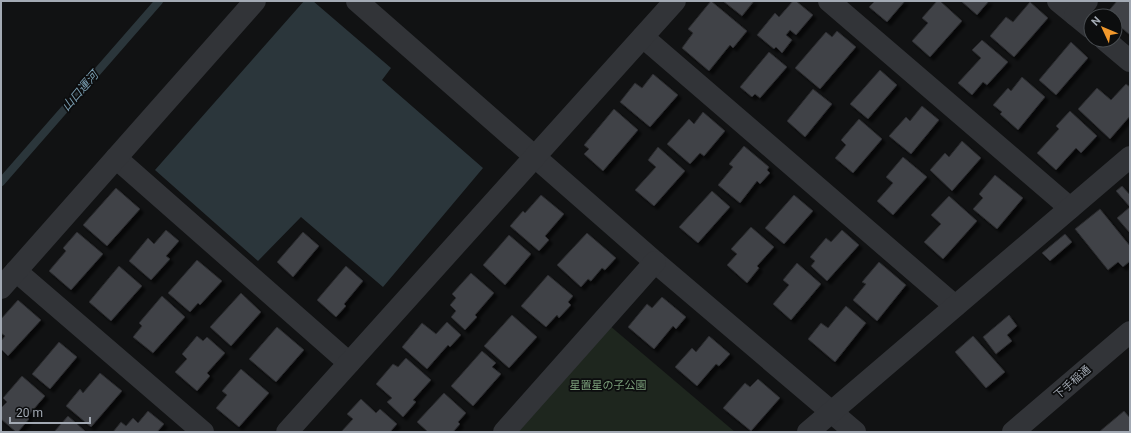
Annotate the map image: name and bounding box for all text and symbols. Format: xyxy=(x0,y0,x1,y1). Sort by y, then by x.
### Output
north arrow xyxy=(1083,8,1123,48)
text: N xyxy=(1089,14,1104,29)
water label: 山口運河 xyxy=(59,67,102,114)
street label: 下手稲通 xyxy=(1051,363,1093,402)
park label: 星置星の子公園 xyxy=(570,379,647,392)
scale bar xyxy=(10,399,90,425)
text: 20 m xyxy=(16,406,43,420)

